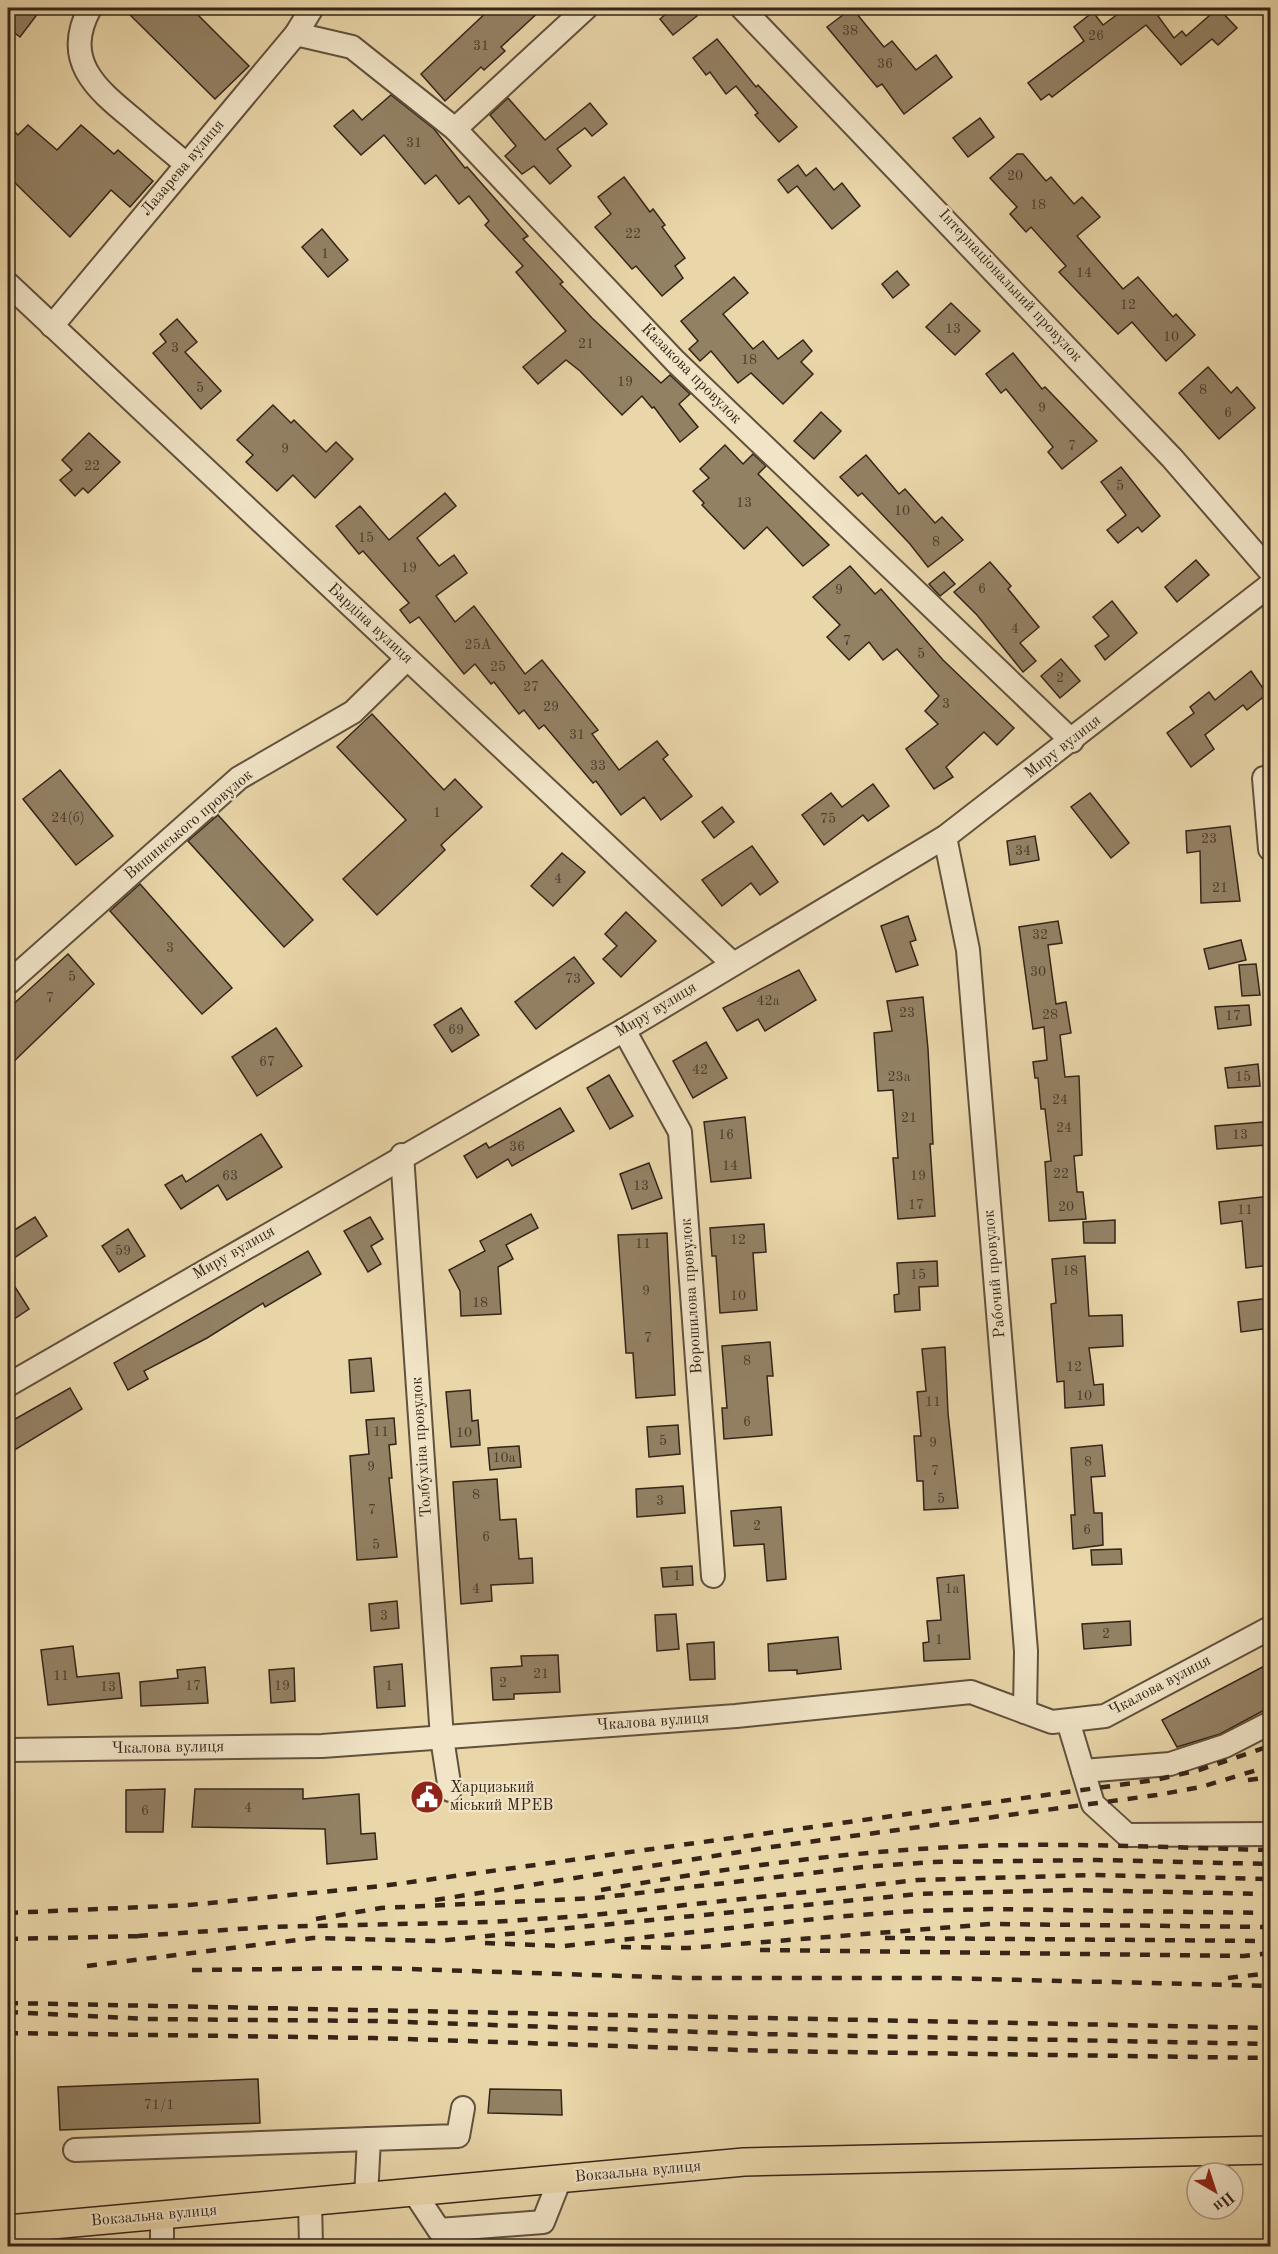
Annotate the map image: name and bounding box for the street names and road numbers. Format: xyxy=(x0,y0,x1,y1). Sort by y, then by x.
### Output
street label: Лазарева вулиця xyxy=(138,117,228,219)
street label: Інтернаціональний провулок xyxy=(935,207,1085,365)
street label: Казакова провулок xyxy=(638,321,744,427)
street label: Бардіна вулиця xyxy=(325,581,415,667)
street label: Миру вулиця xyxy=(1022,712,1104,782)
street label: Вишинського провулок xyxy=(122,767,256,883)
street label: Миру вулиця xyxy=(612,979,700,1041)
street label: Рабочий провулок xyxy=(981,1209,1009,1339)
street label: Ворошилова провулок xyxy=(679,1217,705,1375)
street label: Миру вулиця xyxy=(190,1223,278,1283)
street label: Толбухіна провулок xyxy=(409,1376,435,1518)
street label: Чкалова вулиця xyxy=(1106,1652,1214,1720)
street label: Чкалова вулиця xyxy=(596,1710,710,1734)
street label: Чкалова вулиця xyxy=(111,1739,225,1757)
street label: Вокзальна вулиця xyxy=(574,2159,702,2185)
street label: Вокзальна вулиця xyxy=(90,2203,218,2229)

